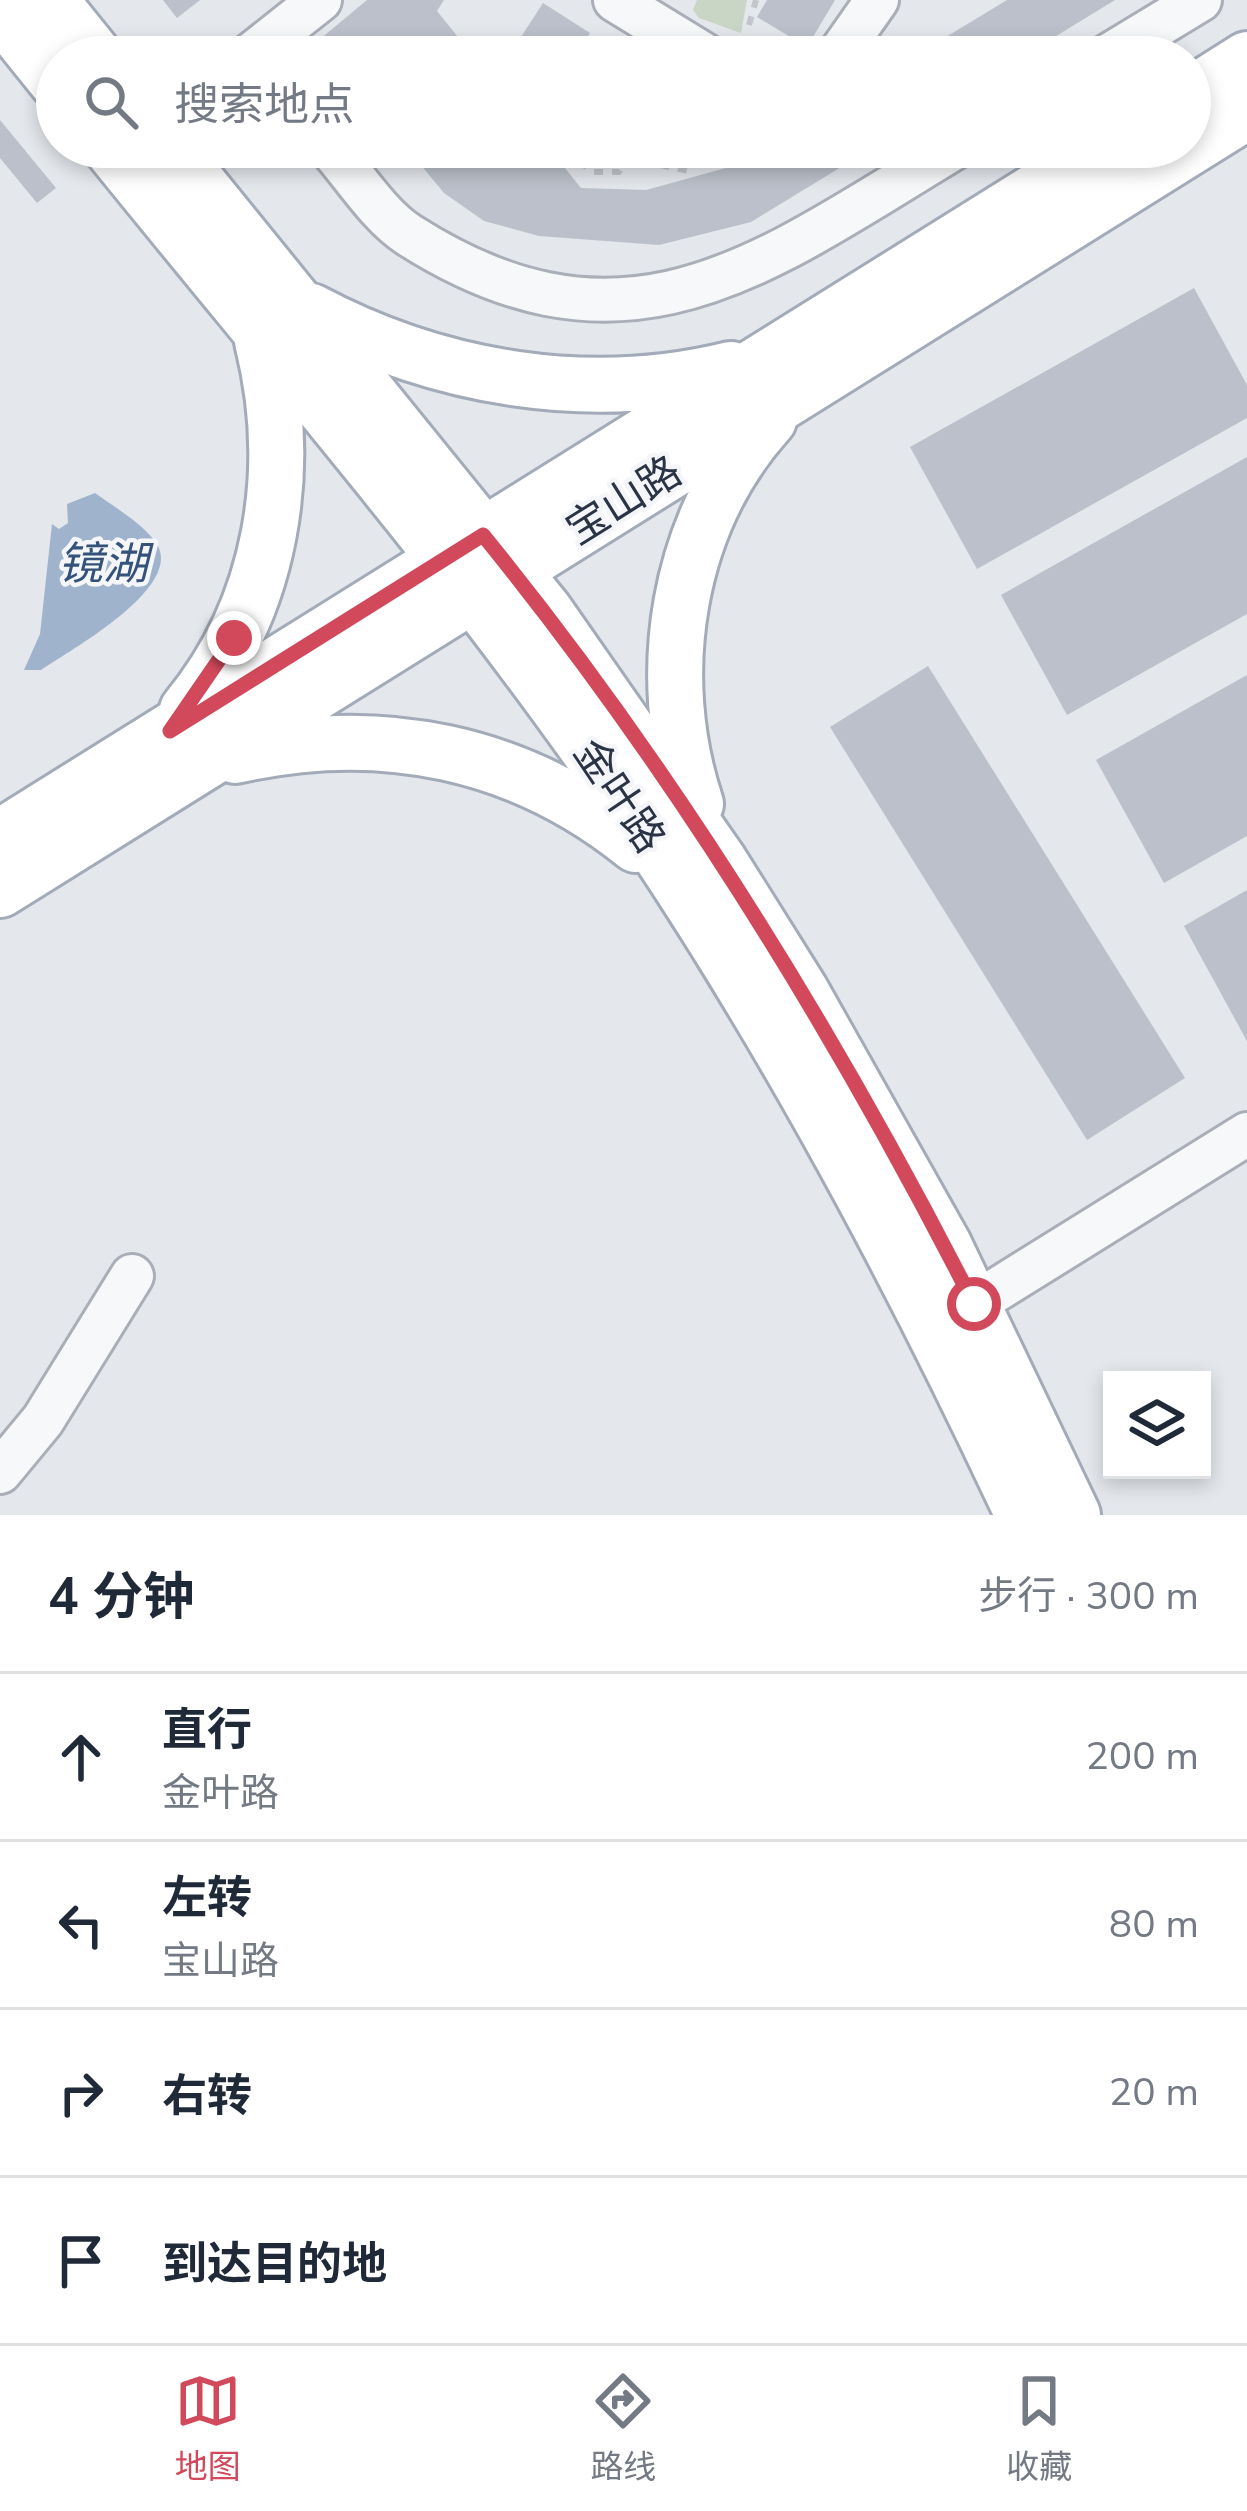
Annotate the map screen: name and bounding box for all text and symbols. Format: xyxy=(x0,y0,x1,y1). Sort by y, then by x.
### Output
search box xyxy=(36,36,1211,168)
icon: search xyxy=(78,69,144,135)
text: 搜索地点 xyxy=(174,75,354,136)
street label: 宝山路 xyxy=(555,443,693,559)
water label: 镜湖 xyxy=(58,534,154,595)
route end xyxy=(207,611,261,665)
street label: 金叶路 xyxy=(560,728,678,864)
route start xyxy=(947,1277,1001,1331)
map controls xyxy=(1103,1371,1211,1479)
button: layers xyxy=(1103,1371,1211,1479)
text: 4 分钟 xyxy=(48,1562,194,1632)
text: 步行 · 300 m xyxy=(978,1570,1199,1623)
text: 直行 xyxy=(162,1700,252,1761)
icon: ahead xyxy=(48,1724,114,1790)
text: 200 m xyxy=(1085,1730,1199,1783)
text: 金叶路 xyxy=(162,1767,279,1820)
text: 左转 xyxy=(162,1868,252,1929)
icon: left xyxy=(48,1892,114,1958)
text: 80 m xyxy=(1109,1898,1199,1951)
text: 宝山路 xyxy=(162,1935,279,1988)
icon: right xyxy=(48,2060,114,2126)
text: 右转 xyxy=(162,2066,252,2127)
text: 20 m xyxy=(1109,2066,1199,2119)
icon: arrive xyxy=(48,2228,114,2294)
text: 到达目的地 xyxy=(162,2234,387,2295)
tab: 地图 xyxy=(175,2368,241,2490)
tab: 路线 xyxy=(590,2368,656,2490)
tab: 收藏 xyxy=(1006,2368,1072,2490)

